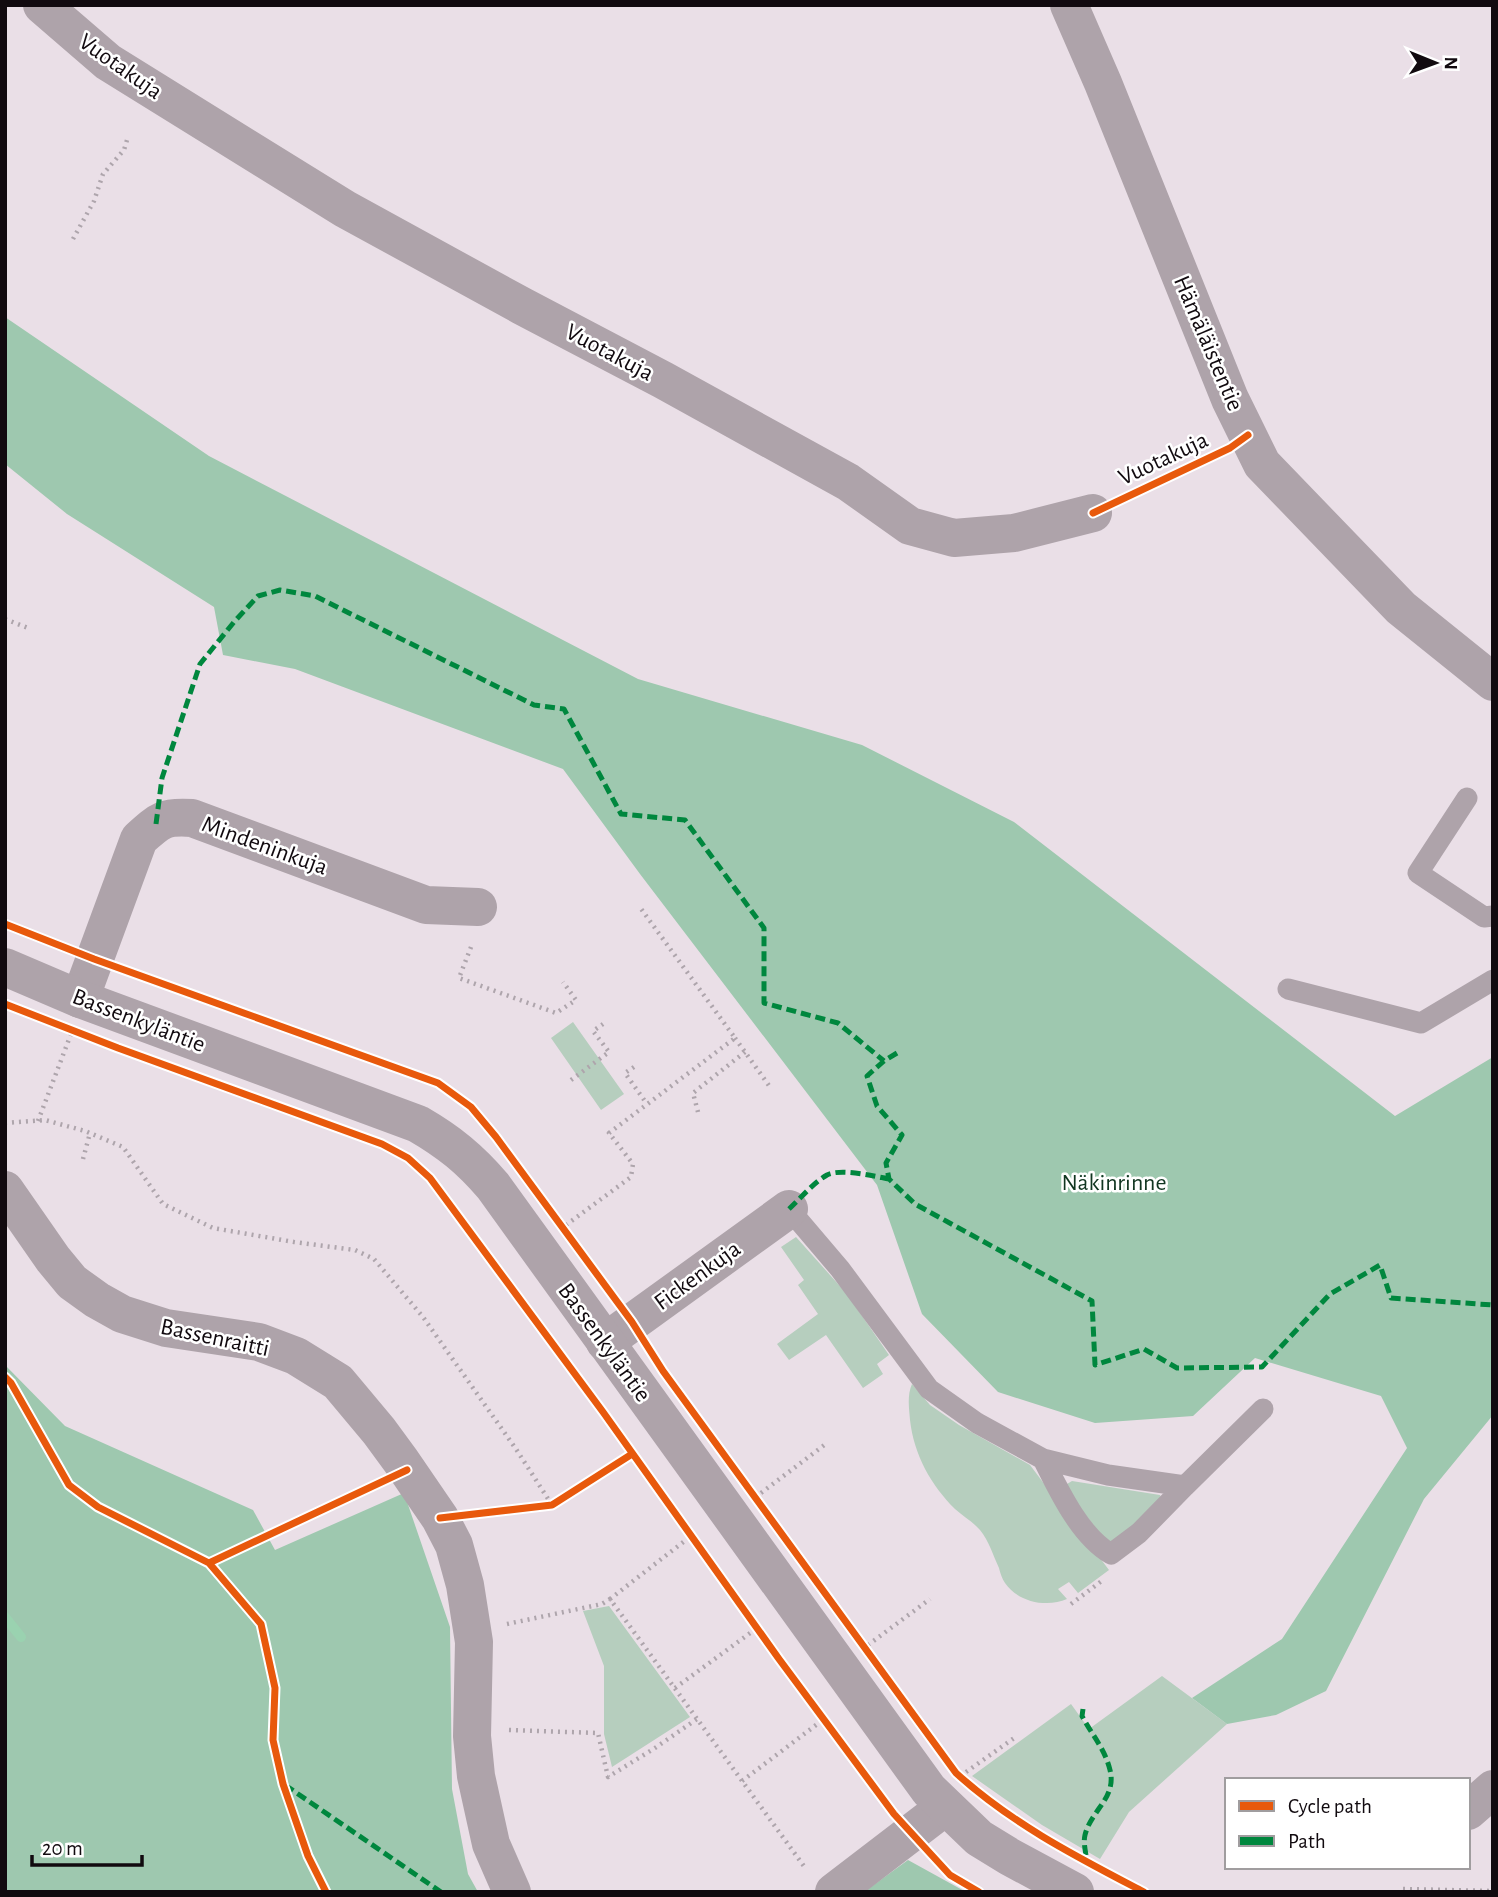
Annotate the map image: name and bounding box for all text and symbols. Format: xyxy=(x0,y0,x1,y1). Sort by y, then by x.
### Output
north arrow xyxy=(1400,28,1470,98)
street label: Vuotakuja xyxy=(74,30,167,104)
text: N xyxy=(1441,56,1460,70)
street label: Hämäläistentie xyxy=(1169,272,1247,414)
street label: Vuotakuja xyxy=(562,320,657,386)
street label: Vuotakuja xyxy=(1115,428,1212,490)
street label: Mindeninkuja xyxy=(199,812,331,880)
street label: Bassenkyläntie xyxy=(69,985,208,1057)
park label: Näkinrinne xyxy=(1061,1171,1167,1195)
street label: Fickenkuja xyxy=(650,1237,745,1315)
street label: Bassenkyläntie xyxy=(553,1279,655,1406)
street label: Bassenraitti xyxy=(158,1315,271,1361)
legend xyxy=(1225,1778,1470,1869)
text: Cycle path xyxy=(1288,1796,1372,1817)
scale bar xyxy=(32,1824,142,1868)
text: Path xyxy=(1288,1831,1326,1852)
text: 20 m xyxy=(42,1838,83,1859)

